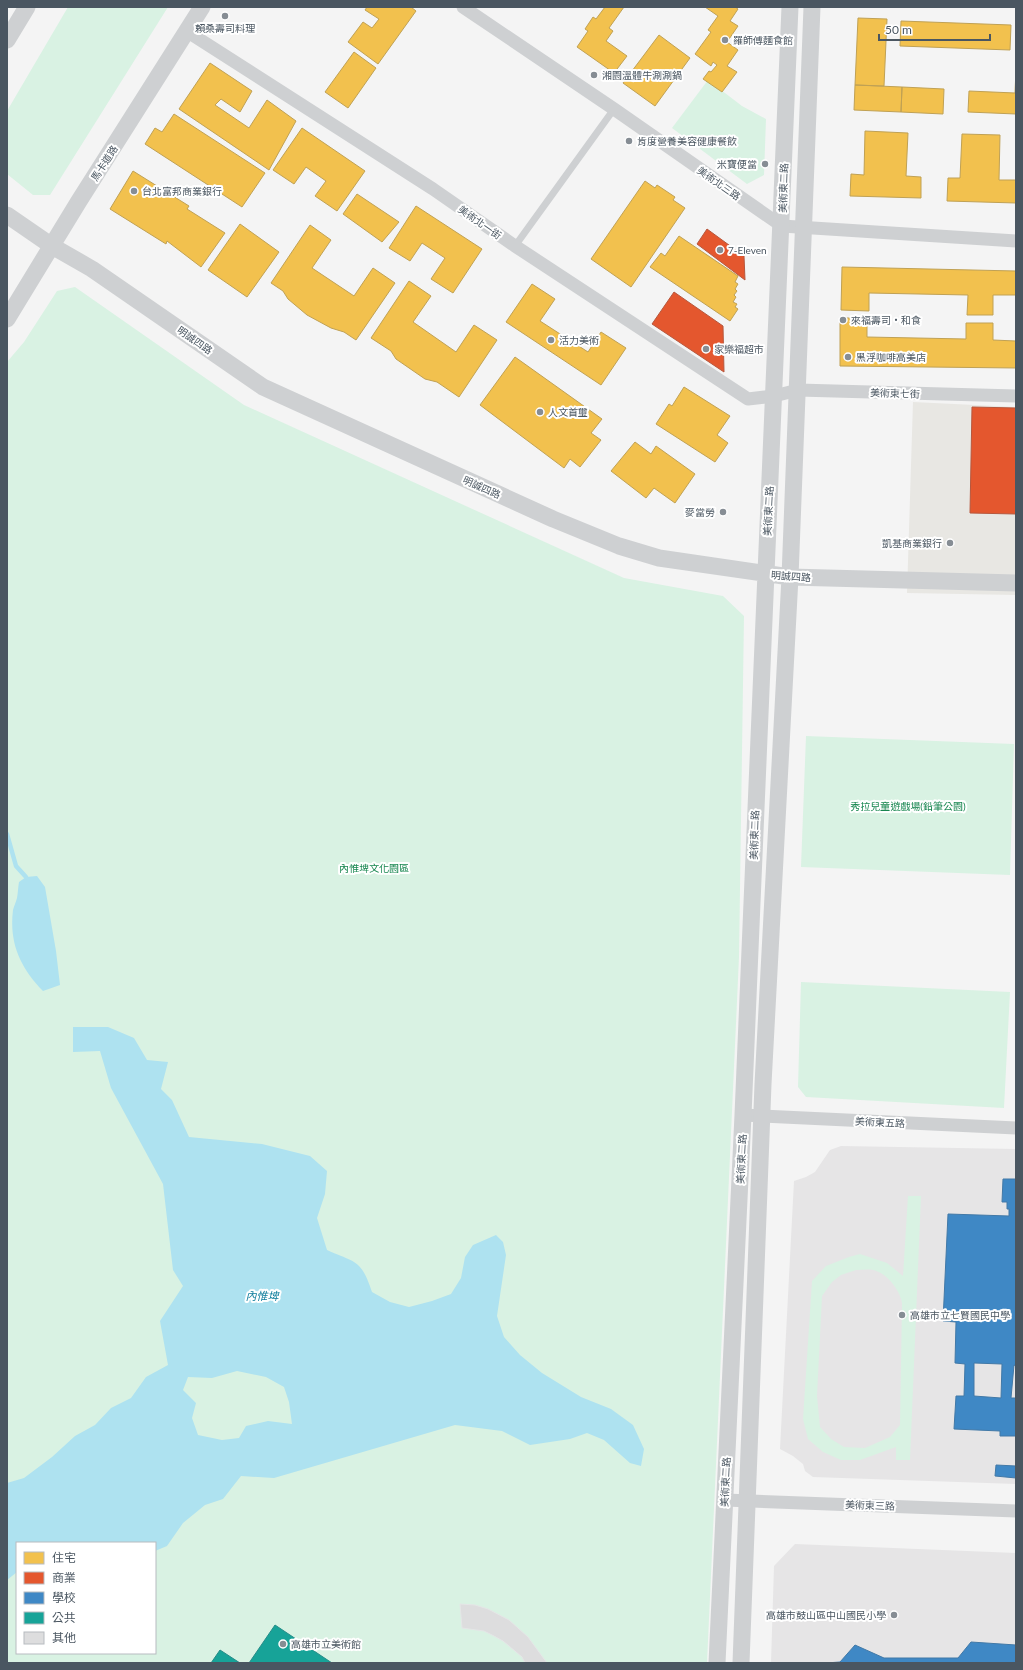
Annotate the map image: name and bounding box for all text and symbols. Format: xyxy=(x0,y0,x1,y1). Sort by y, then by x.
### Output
marker: 賴桑壽司料理 xyxy=(220,11,230,21)
scale bar xyxy=(879,16,990,42)
place label: 賴桑壽司料理 xyxy=(195,22,255,34)
text: 50 m xyxy=(885,22,912,37)
place label: 羅師傅麵食館 xyxy=(733,34,793,46)
marker: 羅師傅麵食館 xyxy=(720,35,730,45)
place label: 湘園溫體牛涮涮鍋 xyxy=(602,69,682,81)
marker: 湘園溫體牛涮涮鍋 xyxy=(589,70,599,80)
place label: 肯度營養美容健康餐飲 xyxy=(637,135,737,147)
marker: 肯度營養美容健康餐飲 xyxy=(624,136,634,146)
street label: 馬卡道路 xyxy=(88,143,120,183)
place label: 米寶便當 xyxy=(717,158,757,170)
marker: 米寶便當 xyxy=(760,159,770,169)
street label: 美術東二路 xyxy=(776,163,790,213)
street label: 美術北三路 xyxy=(695,164,743,202)
place label: 台北富邦商業銀行 xyxy=(142,185,222,197)
marker: 台北富邦商業銀行 xyxy=(129,186,139,196)
street label: 美術北一街 xyxy=(456,203,504,241)
place label: 7-Eleven xyxy=(728,244,767,256)
marker: 7-Eleven xyxy=(715,245,725,255)
place label: 來福壽司‧和食 xyxy=(851,314,921,326)
marker: 來福壽司‧和食 xyxy=(838,315,848,325)
street label: 明誠四路 xyxy=(175,324,215,356)
place label: 活力美術 xyxy=(559,334,599,346)
marker: 活力美術 xyxy=(546,335,556,345)
place label: 家樂福超市 xyxy=(714,343,764,355)
marker: 家樂福超市 xyxy=(701,344,711,354)
place label: 黑浮咖啡高美店 xyxy=(856,351,926,363)
marker: 黑浮咖啡高美店 xyxy=(843,352,853,362)
street label: 美術東七街 xyxy=(870,386,920,400)
place label: 人文首璽 xyxy=(548,406,588,418)
marker: 人文首璽 xyxy=(535,407,545,417)
street label: 明誠四路 xyxy=(461,473,503,501)
street label: 美術東二路 xyxy=(761,486,775,536)
place label: 麥當勞 xyxy=(685,506,715,518)
marker: 麥當勞 xyxy=(718,507,728,517)
place label: 凱基商業銀行 xyxy=(882,537,942,549)
marker: 凱基商業銀行 xyxy=(945,538,955,548)
street label: 明誠四路 xyxy=(771,569,811,583)
park label: 秀拉兒童遊戲場(鉛筆公園) xyxy=(850,800,966,812)
street label: 美術東二路 xyxy=(747,810,761,860)
park label: 內惟埤文化園區 xyxy=(339,862,409,874)
street label: 美術東五路 xyxy=(855,1115,905,1129)
street label: 美術東二路 xyxy=(734,1134,748,1184)
water label: 內惟埤 xyxy=(246,1289,280,1302)
place label: 高雄市立七賢國民中學 xyxy=(910,1309,1010,1321)
marker: 高雄市立七賢國民中學 xyxy=(897,1310,907,1320)
street label: 美術東二路 xyxy=(718,1457,732,1507)
street label: 美術東三路 xyxy=(845,1498,895,1512)
legend xyxy=(16,1542,156,1654)
text: 住宅 xyxy=(52,1550,76,1565)
text: 商業 xyxy=(52,1570,76,1585)
text: 學校 xyxy=(52,1590,76,1605)
place label: 高雄市鼓山區中山國民小學 xyxy=(766,1609,886,1621)
text: 公共 xyxy=(52,1610,76,1625)
marker: 高雄市鼓山區中山國民小學 xyxy=(889,1610,899,1620)
text: 其他 xyxy=(52,1630,76,1645)
place label: 高雄市立美術館 xyxy=(291,1638,361,1650)
marker: 高雄市立美術館 xyxy=(278,1639,288,1649)

